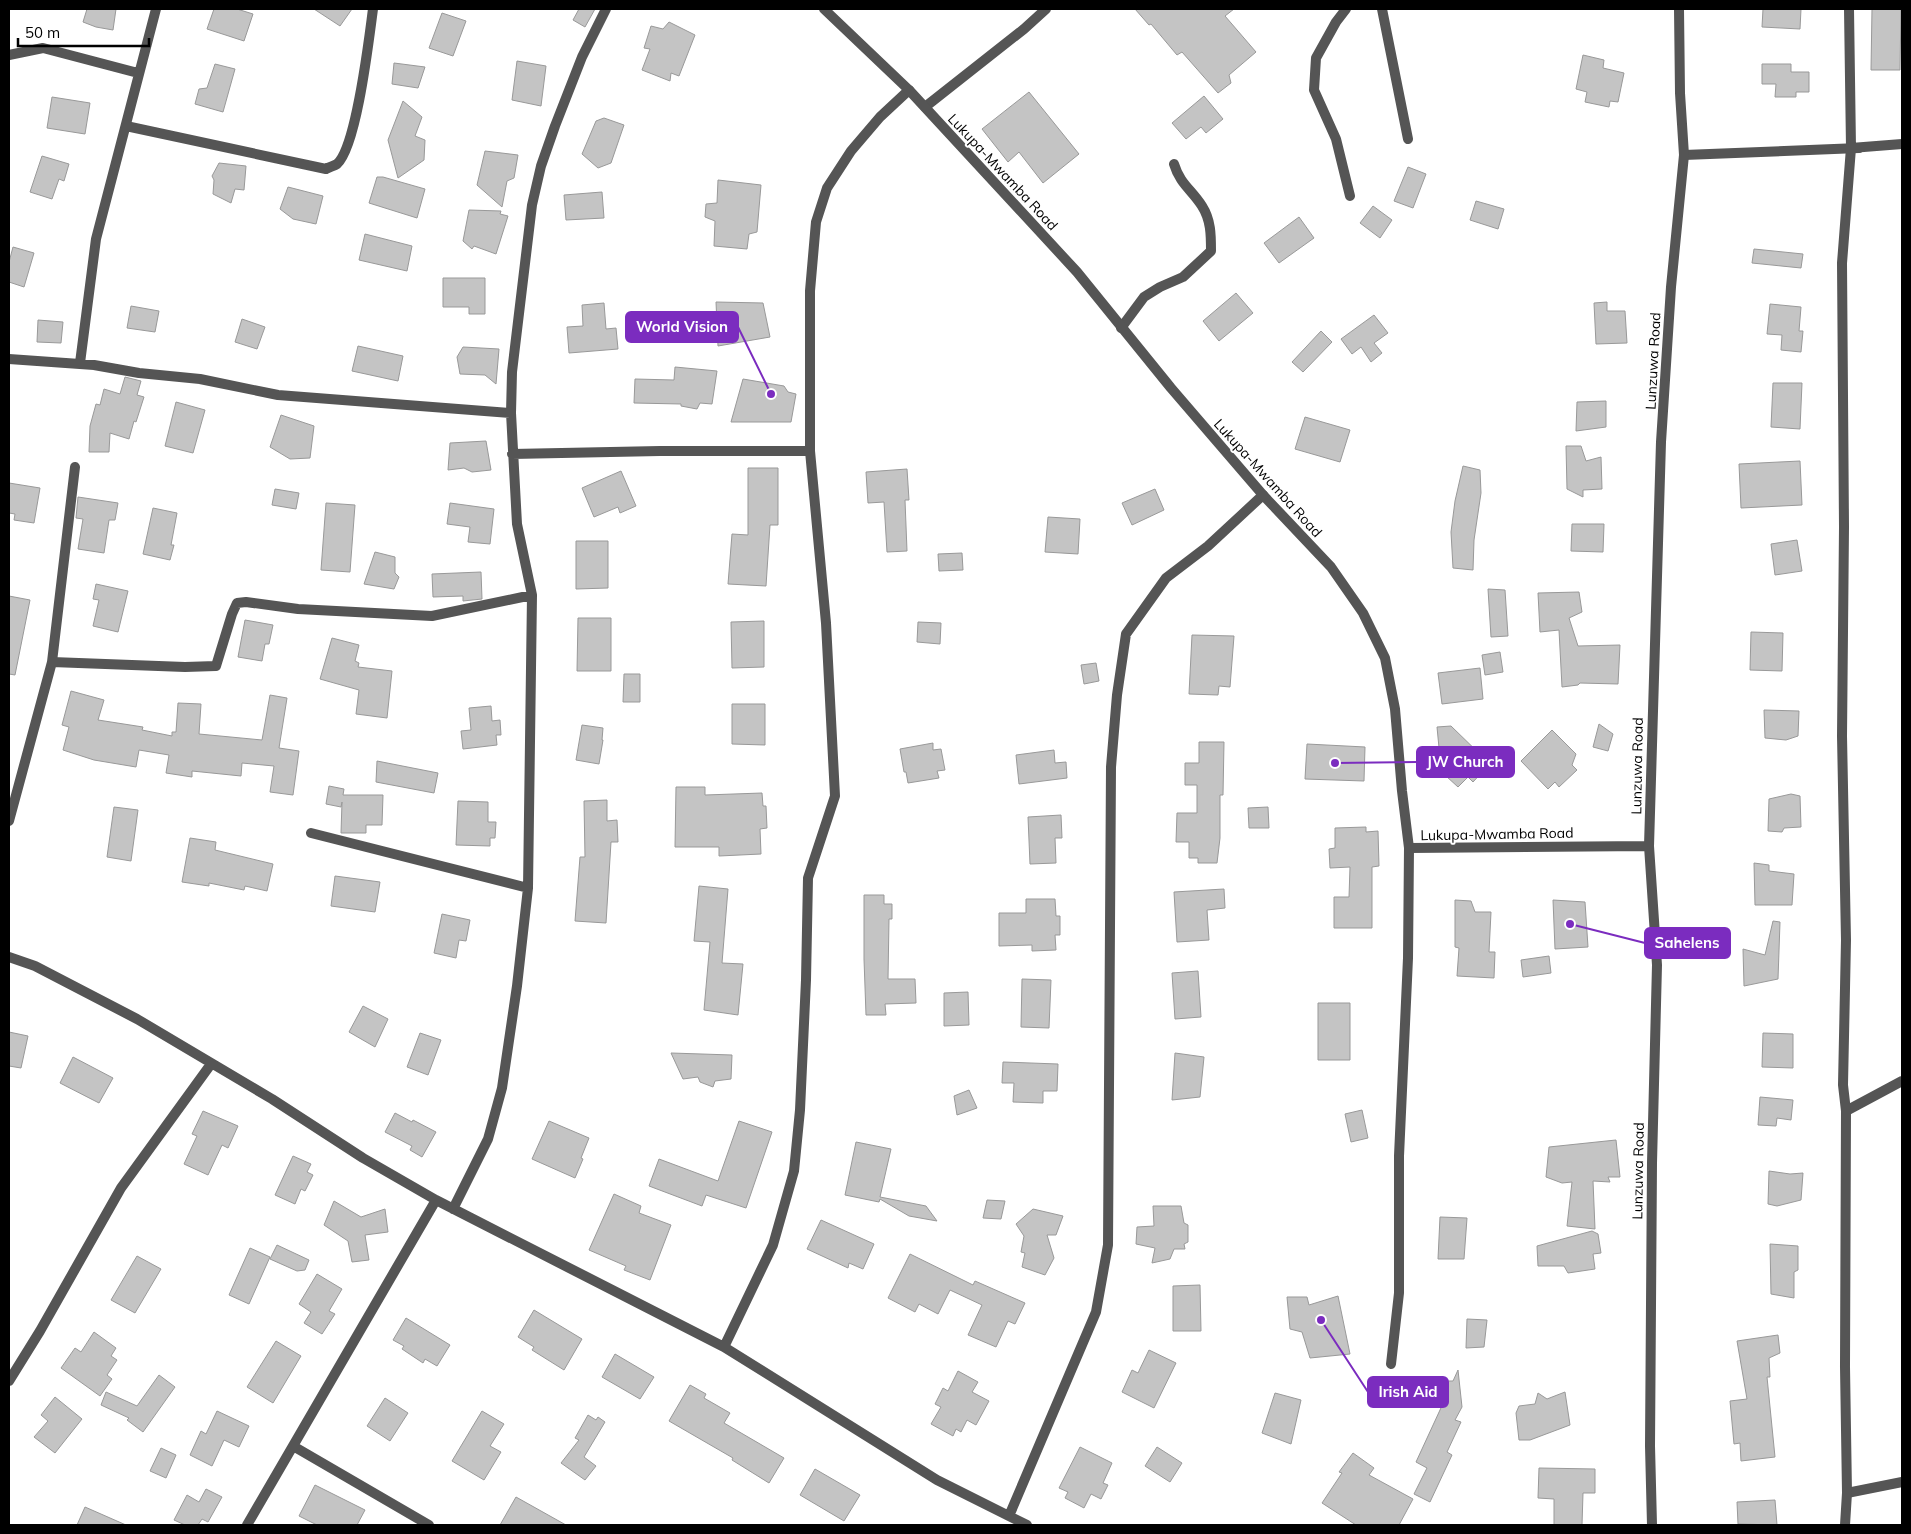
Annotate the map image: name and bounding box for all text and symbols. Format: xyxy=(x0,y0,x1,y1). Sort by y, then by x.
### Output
scale bar xyxy=(18,15,149,47)
text: 50 m xyxy=(25,23,60,42)
street label: Lukupa-Mwamba Road xyxy=(944,110,1062,234)
callout: World Vision xyxy=(626,312,738,342)
street label: Lunzuwa Road xyxy=(1641,312,1665,410)
text: World Vision xyxy=(636,317,728,336)
street label: Lukupa-Mwamba Road xyxy=(1210,415,1326,541)
street label: Lunzuwa Road xyxy=(1627,717,1647,815)
callout: JW Church xyxy=(1417,747,1514,777)
text: JW Church xyxy=(1427,752,1504,771)
street label: Lukupa-Mwamba Road xyxy=(1420,824,1574,844)
callout: Sahelens xyxy=(1645,928,1730,958)
text: Sahelens xyxy=(1655,933,1719,952)
street label: Lunzuwa Road xyxy=(1628,1122,1648,1220)
callout: Irish Aid xyxy=(1368,1377,1448,1407)
text: Irish Aid xyxy=(1378,1382,1438,1401)

